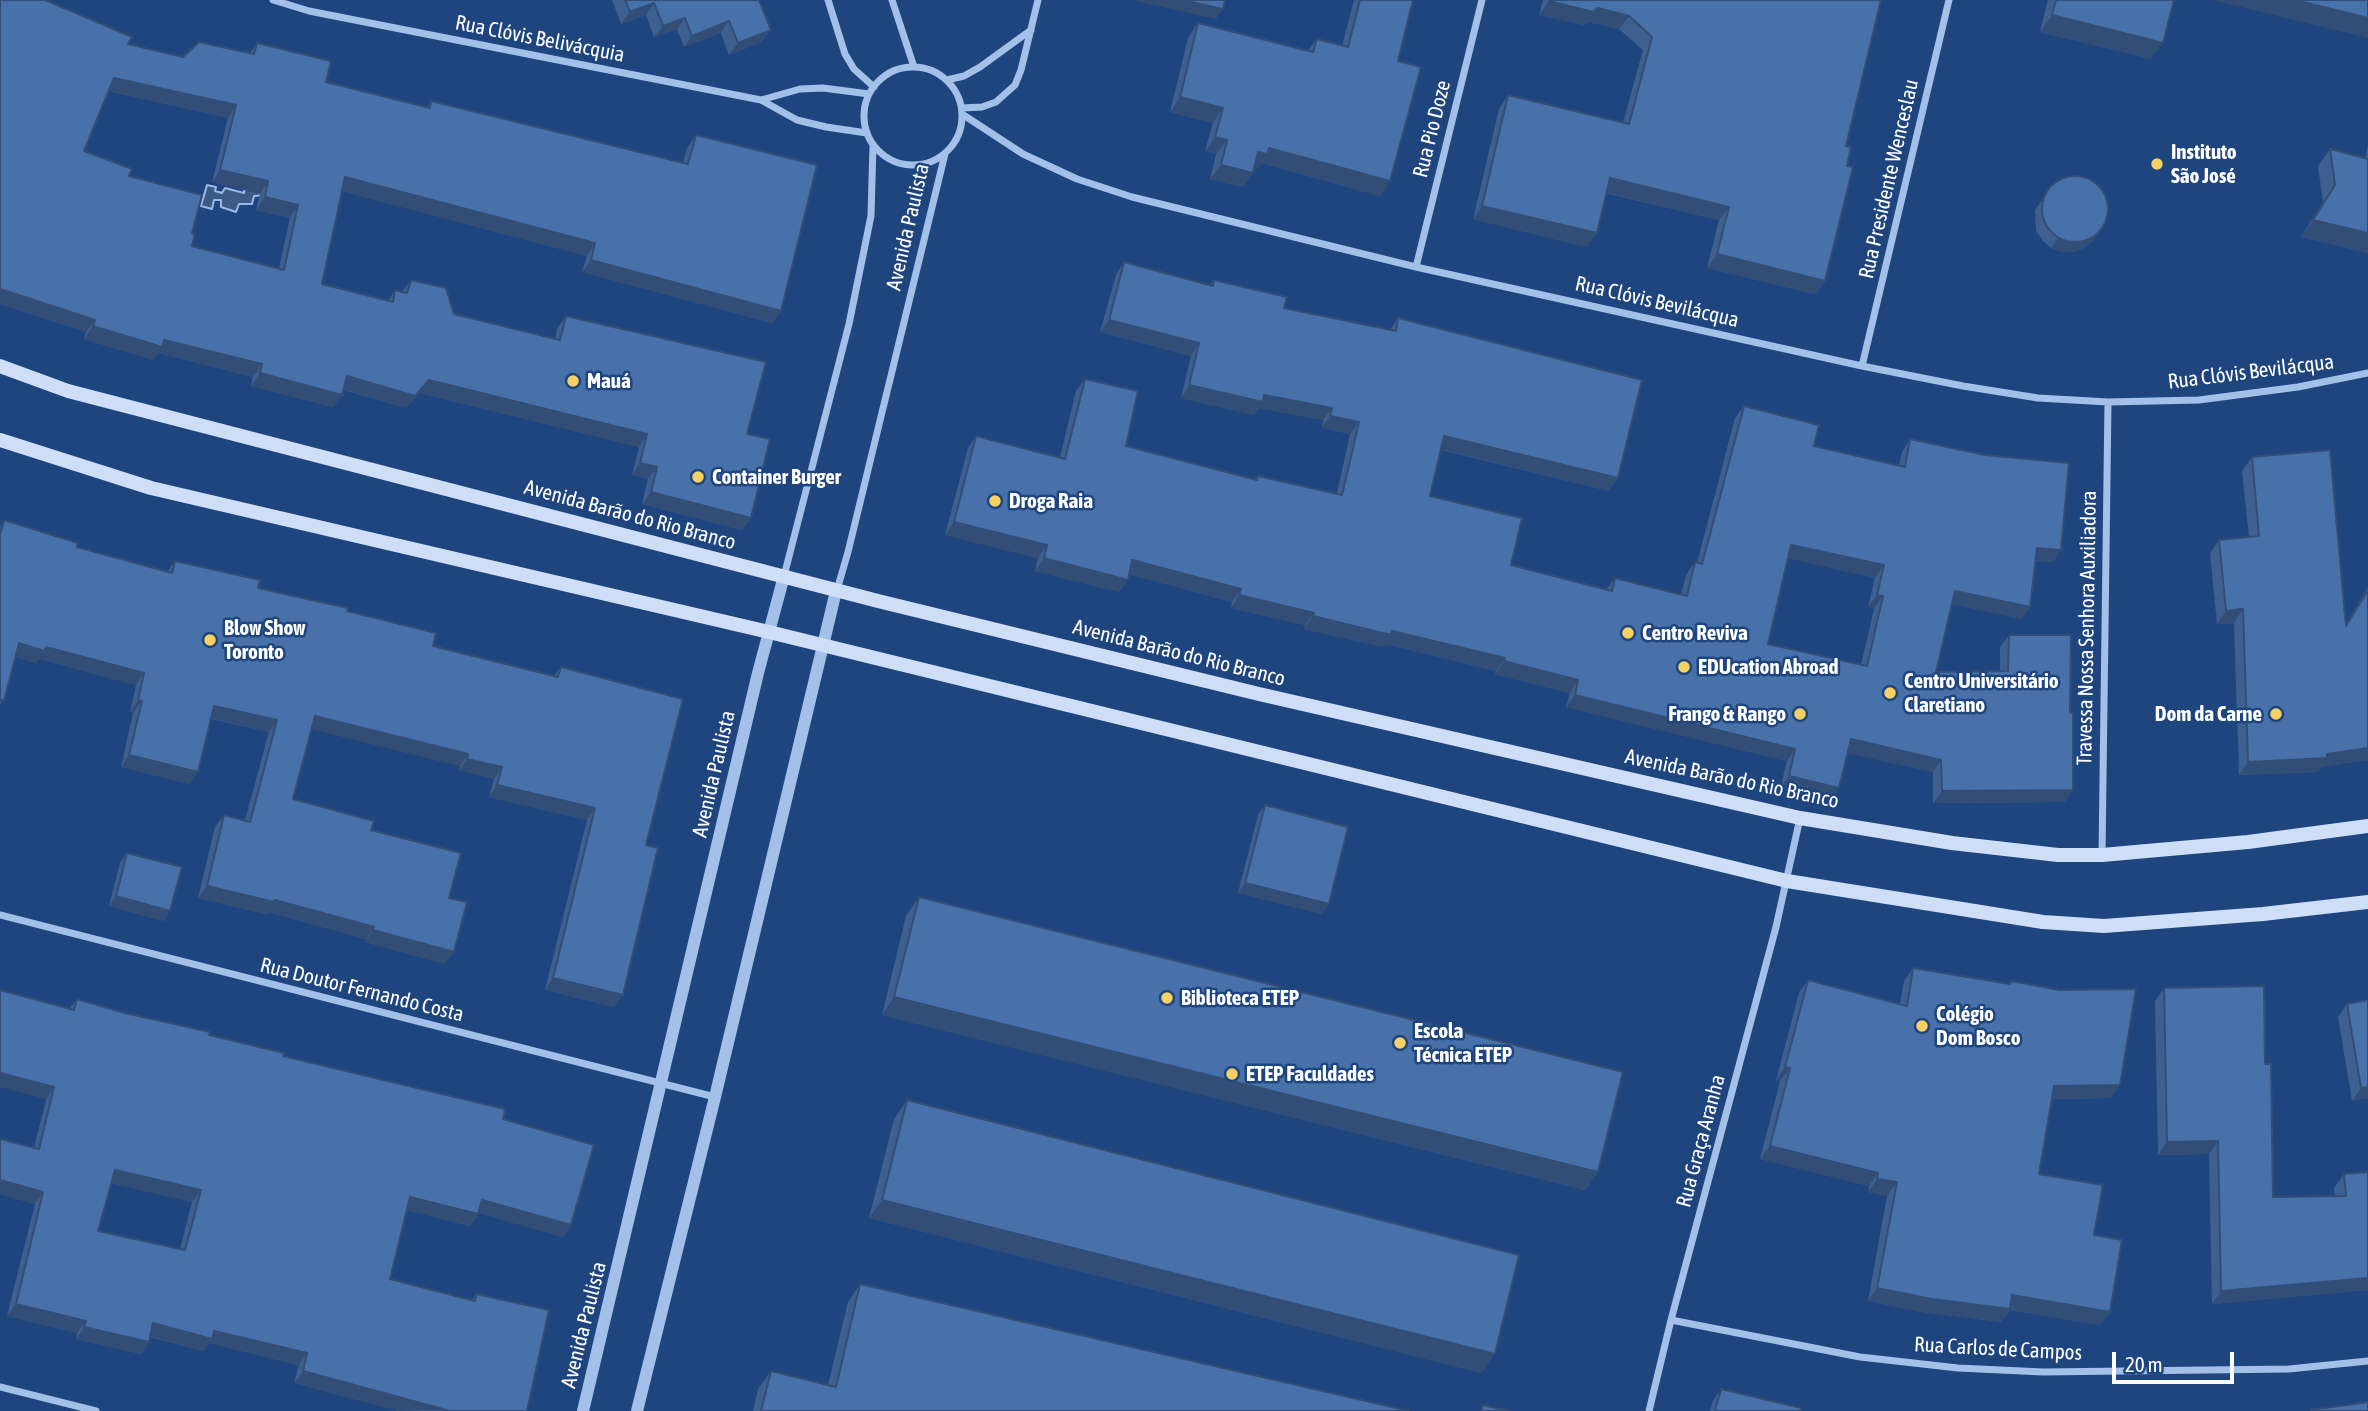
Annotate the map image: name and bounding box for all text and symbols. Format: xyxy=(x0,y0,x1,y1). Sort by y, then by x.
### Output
street label: Rua Clóvis Belivácquia xyxy=(453,10,627,68)
street label: Rua Presidente Wenceslau xyxy=(1854,77,1924,281)
street label: Rua Pio Doze xyxy=(1408,78,1456,180)
place label: Instituto São José xyxy=(2171,139,2237,189)
marker: Instituto São José xyxy=(2149,156,2165,172)
street label: Avenida Paulista xyxy=(881,161,935,293)
street label: Rua Clóvis Bevilácqua xyxy=(1573,271,1741,333)
street label: Rua Clóvis Bevilácqua xyxy=(2166,349,2336,395)
place label: Mauá xyxy=(587,368,631,394)
marker: Mauá xyxy=(565,373,581,389)
place label: Container Burger xyxy=(712,464,841,490)
marker: Container Burger xyxy=(690,469,706,485)
street label: Avenida Barão do Rio Branco xyxy=(521,475,739,555)
place label: Droga Raia xyxy=(1009,488,1093,514)
street label: Travessa Nossa Senhora Auxiliadora xyxy=(2072,490,2102,766)
marker: Droga Raia xyxy=(987,493,1003,509)
street label: Avenida Barão do Rio Branco xyxy=(1070,614,1288,692)
place label: Blow Show Toronto xyxy=(224,615,306,665)
place label: Centro Reviva xyxy=(1642,620,1748,646)
marker: Centro Reviva xyxy=(1620,625,1636,641)
marker: Blow Show Toronto xyxy=(202,632,218,648)
place label: EDUcation Abroad xyxy=(1698,654,1838,680)
marker: EDUcation Abroad xyxy=(1676,659,1692,675)
place label: Centro Universitário Claretiano xyxy=(1904,668,2059,718)
marker: Centro Universitário Claretiano xyxy=(1882,685,1898,701)
place label: Frango & Rango xyxy=(1668,701,1786,727)
place label: Dom da Carne xyxy=(2155,701,2262,727)
marker: Frango & Rango xyxy=(1792,706,1808,722)
marker: Dom da Carne xyxy=(2268,706,2284,722)
street label: Avenida Paulista xyxy=(687,708,741,840)
street label: Avenida Barão do Rio Branco xyxy=(1623,744,1841,814)
street label: Rua Doutor Fernando Costa xyxy=(258,952,466,1028)
place label: Biblioteca ETEP xyxy=(1181,985,1299,1011)
marker: Biblioteca ETEP xyxy=(1159,990,1175,1006)
place label: Colégio Dom Bosco xyxy=(1936,1001,2021,1051)
place label: Escola Técnica ETEP xyxy=(1414,1018,1512,1068)
marker: Colégio Dom Bosco xyxy=(1914,1018,1930,1034)
marker: Escola Técnica ETEP xyxy=(1392,1035,1408,1051)
place label: ETEP Faculdades xyxy=(1246,1061,1374,1087)
marker: ETEP Faculdades xyxy=(1224,1066,1240,1082)
street label: Rua Graça Aranha xyxy=(1671,1072,1731,1210)
street label: Avenida Paulista xyxy=(556,1259,612,1391)
street label: Rua Carlos de Campos xyxy=(1913,1332,2083,1366)
scale bar xyxy=(2116,1338,2238,1382)
text: 20 m xyxy=(2125,1352,2163,1376)

